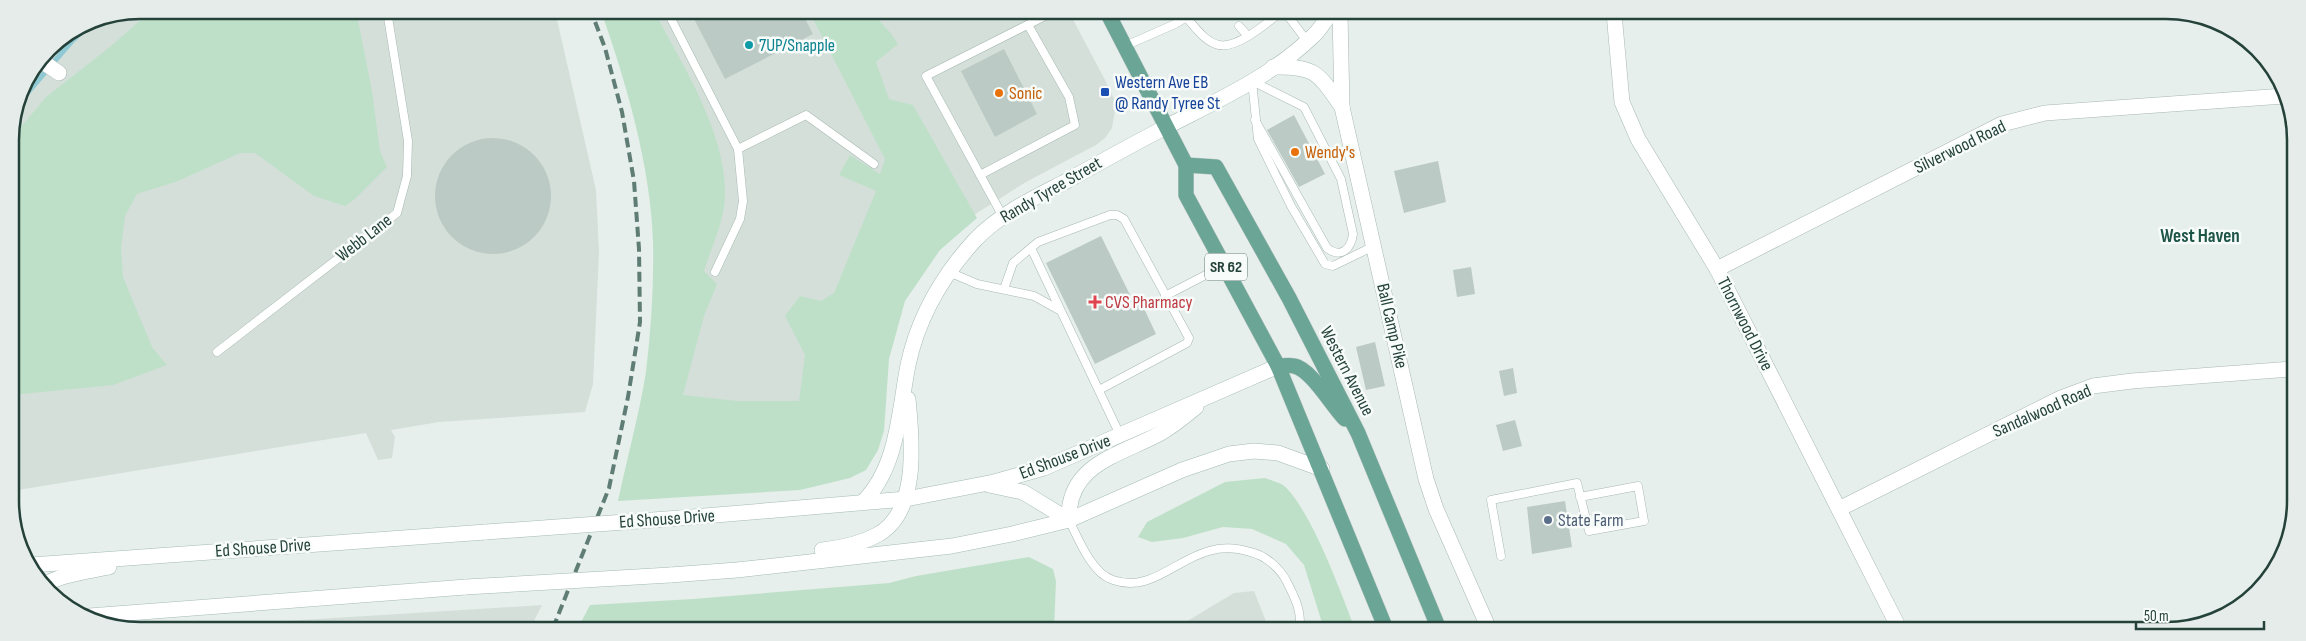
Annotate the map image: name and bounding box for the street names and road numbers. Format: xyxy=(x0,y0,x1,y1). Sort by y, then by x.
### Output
street label: Silverwood Road xyxy=(1911,116,2009,178)
street label: Randy Tyree Street xyxy=(996,152,1106,228)
street label: Webb Lane xyxy=(332,210,396,266)
road number: SR 62 xyxy=(1205,253,1247,280)
street label: Thornwood Drive xyxy=(1713,274,1777,374)
street label: Ball Camp Pike xyxy=(1372,281,1412,371)
street label: Western Avenue xyxy=(1316,323,1378,419)
street label: Sandalwood Road xyxy=(1990,380,2094,442)
street label: Ed Shouse Drive xyxy=(1016,430,1114,484)
street label: Ed Shouse Drive xyxy=(618,505,716,533)
street label: Ed Shouse Drive xyxy=(214,534,312,562)

